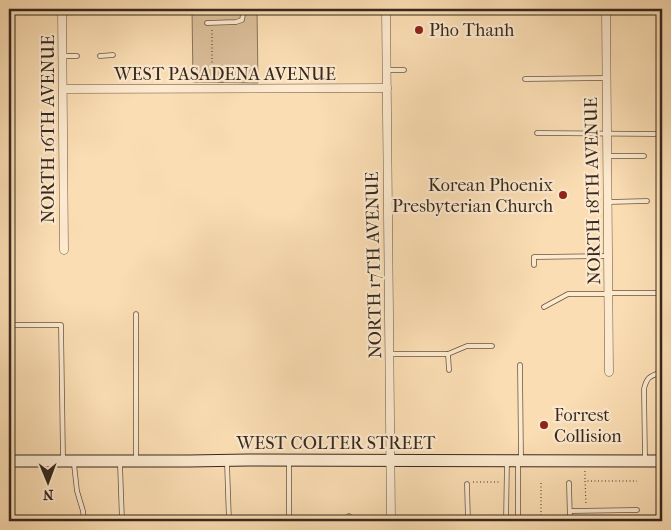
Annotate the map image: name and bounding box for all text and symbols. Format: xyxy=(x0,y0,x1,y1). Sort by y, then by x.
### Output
place label: Pho Thanh xyxy=(429,20,514,41)
marker: Pho Thanh xyxy=(413,24,425,36)
street label: NORTH 16TH AVENUE xyxy=(38,35,59,223)
street label: WEST PASADENA AVENUE xyxy=(113,64,336,85)
street label: NORTH 18TH AVENUE xyxy=(581,97,605,285)
street label: NORTH 17TH AVENUE xyxy=(362,171,386,359)
place label: Korean Phoenix Presbyterian Church xyxy=(392,175,554,217)
marker: Korean Phoenix Presbyterian Church xyxy=(557,189,569,201)
place label: Forrest Collision xyxy=(554,405,622,447)
marker: Forrest Collision xyxy=(538,419,550,431)
street label: WEST COLTER STREET xyxy=(236,433,436,454)
north arrow xyxy=(22,458,72,508)
text: N xyxy=(42,486,54,503)

